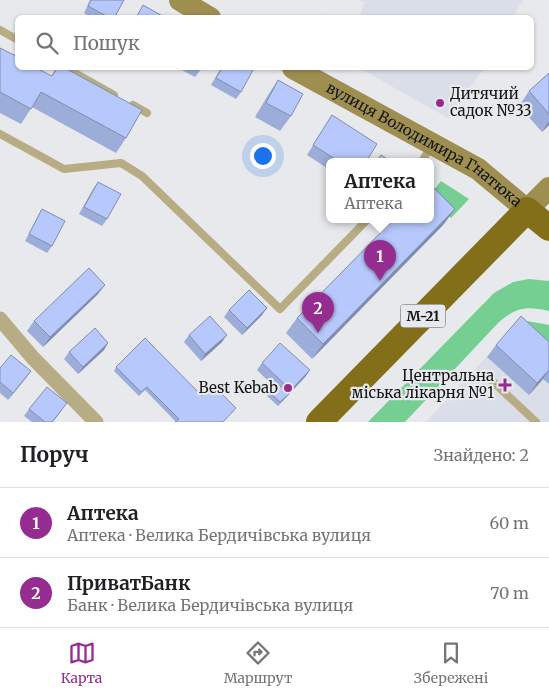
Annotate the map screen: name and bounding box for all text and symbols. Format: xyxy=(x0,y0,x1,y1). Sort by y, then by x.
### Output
search box xyxy=(15,15,534,70)
icon: search xyxy=(33,29,61,57)
text: Пошук xyxy=(73,31,140,55)
street label: вулиця Володимира Гнатюка xyxy=(323,78,526,211)
place label: Дитячий садок №33 xyxy=(450,84,532,120)
marker: Дитячий садок №33 xyxy=(434,97,446,109)
your location xyxy=(250,143,276,169)
popup xyxy=(326,158,434,223)
text: Аптека xyxy=(344,169,416,193)
text: Аптека xyxy=(344,193,403,213)
pin: 1 xyxy=(364,240,396,281)
pin: 2 xyxy=(302,292,334,333)
road number: М-21 xyxy=(400,304,446,328)
place label: Центральна міська лікарня №1 xyxy=(352,366,494,402)
place label: Best Kebab xyxy=(199,378,278,397)
marker: Центральна міська лікарня №1 xyxy=(498,378,512,392)
marker: Best Kebab xyxy=(282,382,294,394)
text: Поруч xyxy=(20,441,89,468)
text: Знайдено: 2 xyxy=(434,445,529,465)
text: Аптека xyxy=(67,501,139,525)
text: 1 xyxy=(32,513,40,533)
text: 60 m xyxy=(489,513,529,533)
text: Аптека · Велика Бердичівська вулиця xyxy=(67,525,371,545)
text: ПриватБанк xyxy=(67,571,191,595)
text: 2 xyxy=(31,583,41,603)
text: 70 m xyxy=(490,583,529,603)
text: Банк · Велика Бердичівська вулиця xyxy=(67,595,353,615)
tab: Карта xyxy=(61,639,102,687)
tab: Маршрут xyxy=(224,639,292,687)
tab: Збережені xyxy=(414,639,488,687)

